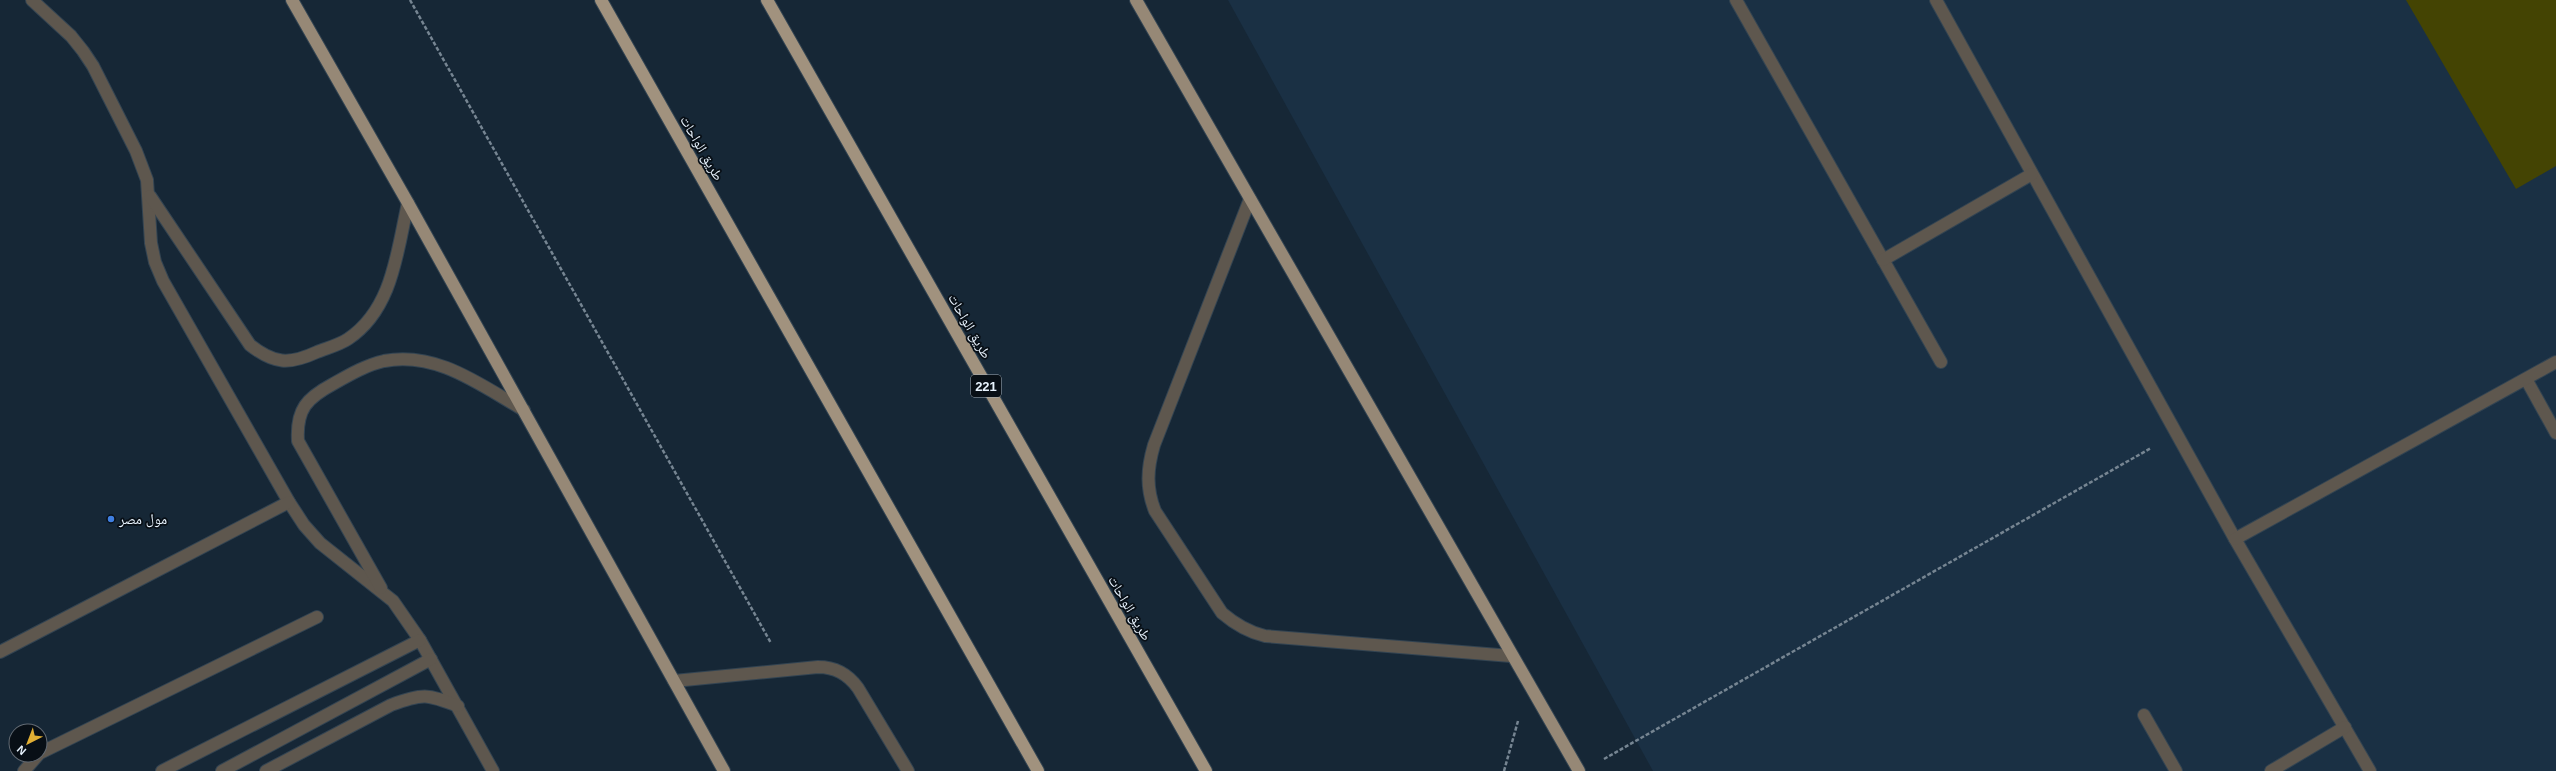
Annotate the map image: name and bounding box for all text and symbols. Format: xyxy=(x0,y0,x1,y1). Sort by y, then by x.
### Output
street label: طريق الواحات xyxy=(675,113,727,184)
street label: طريق الواحات xyxy=(943,291,995,362)
road number: 221 xyxy=(971,375,1001,397)
place label: مول مصر xyxy=(118,511,167,528)
marker: مول مصر xyxy=(106,514,116,524)
street label: طريق الواحات xyxy=(1103,573,1155,644)
north arrow xyxy=(8,723,48,763)
text: N xyxy=(14,743,28,758)

